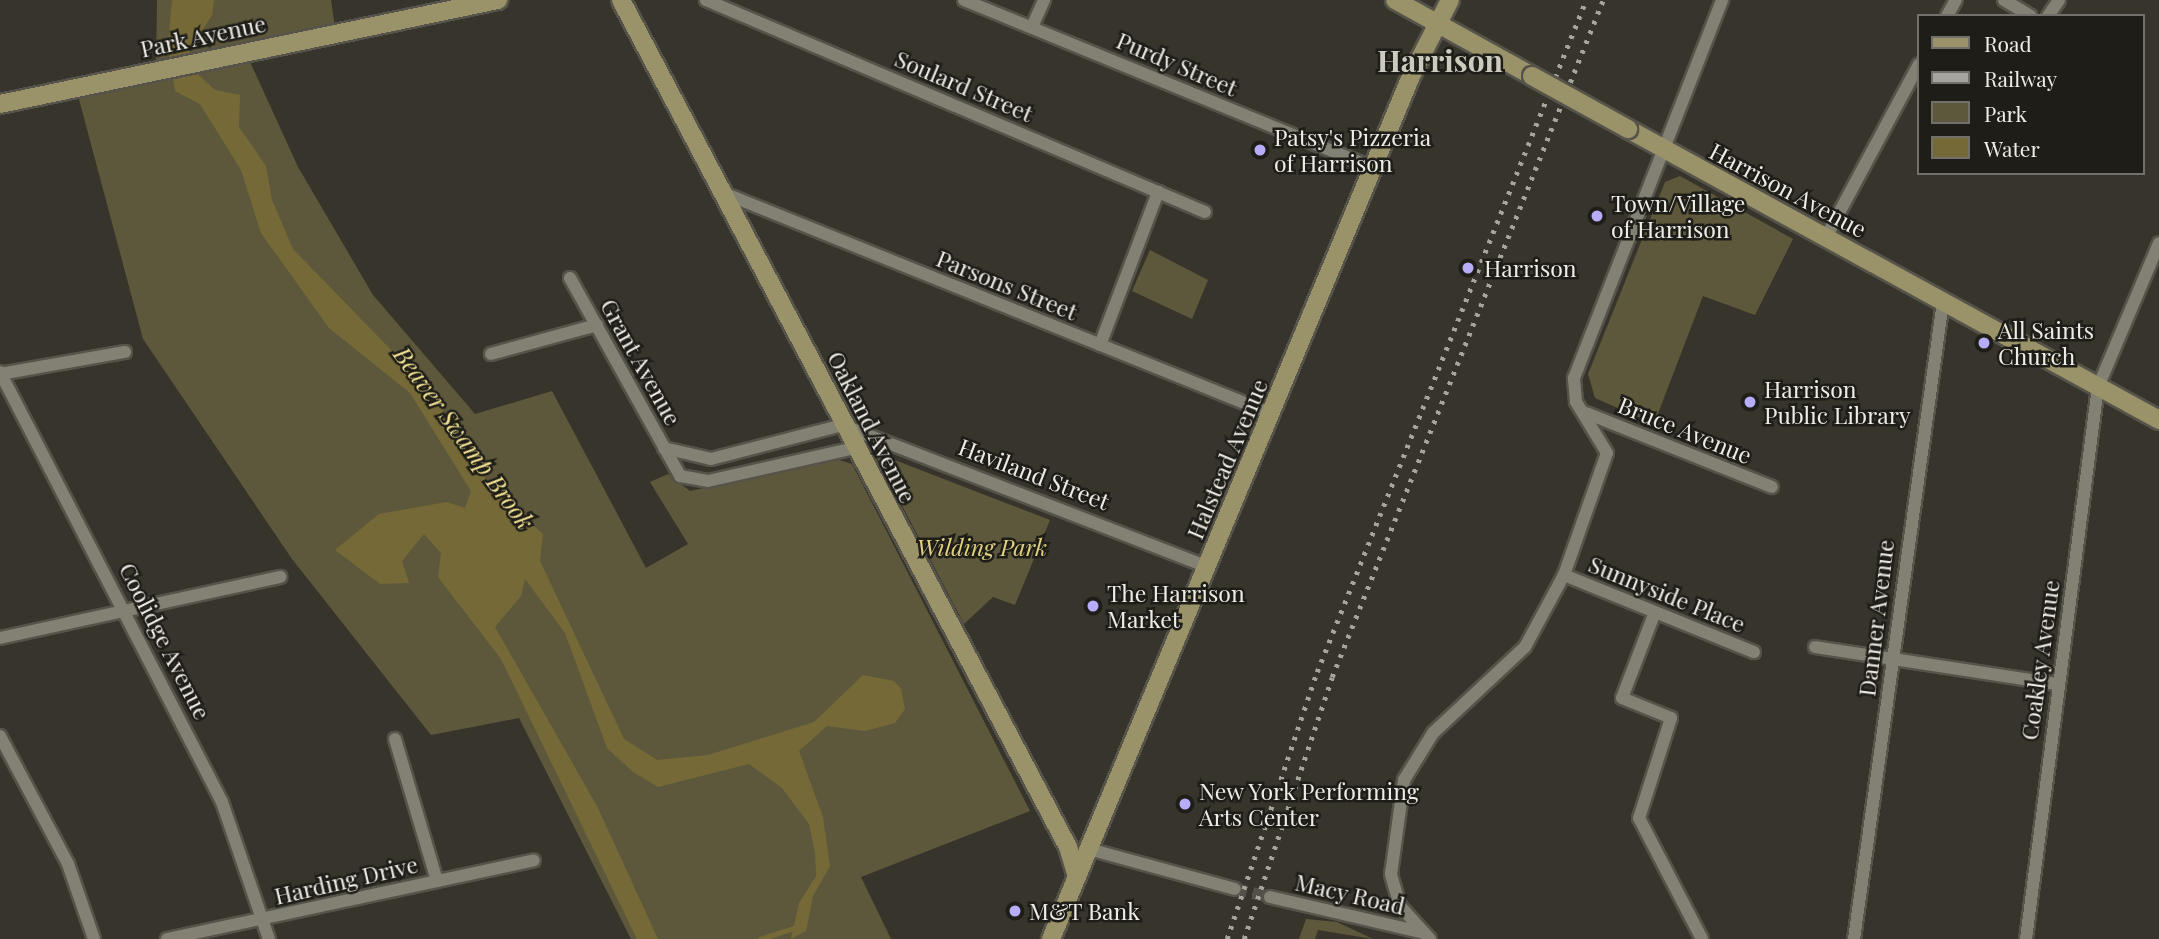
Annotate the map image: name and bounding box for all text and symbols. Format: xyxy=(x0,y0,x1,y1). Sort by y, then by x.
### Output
street label: Park Avenue xyxy=(137,9,269,63)
legend xyxy=(1918,14,2145,175)
street label: Purdy Street xyxy=(1112,26,1242,102)
text: Road xyxy=(1984,29,2032,57)
district label: Harrison xyxy=(1377,42,1503,78)
street label: Soulard Street xyxy=(891,45,1037,127)
text: Railway xyxy=(1984,64,2057,92)
text: Park xyxy=(1984,99,2027,127)
place label: Patsy's Pizzeria of Harrison xyxy=(1274,123,1431,177)
text: Water xyxy=(1984,134,2040,162)
street label: Harrison Avenue xyxy=(1705,137,1871,243)
marker: Patsy's Pizzeria of Harrison xyxy=(1252,142,1268,158)
place label: Town/Village of Harrison xyxy=(1611,189,1745,243)
marker: Town/Village of Harrison xyxy=(1589,208,1605,224)
street label: Parsons Street xyxy=(933,244,1081,326)
place label: Harrison xyxy=(1484,254,1577,282)
marker: Harrison xyxy=(1458,258,1478,278)
street label: Grant Avenue xyxy=(595,293,687,431)
place label: All Saints Church xyxy=(1998,316,2094,370)
marker: All Saints Church xyxy=(1976,335,1992,351)
water label: Beaver Swamp Brook xyxy=(388,341,540,535)
street label: Oakland Avenue xyxy=(822,346,922,508)
street label: Halstead Avenue xyxy=(1181,375,1273,543)
place label: Harrison Public Library xyxy=(1764,375,1910,429)
street label: Bruce Avenue xyxy=(1614,391,1756,469)
marker: Harrison Public Library xyxy=(1742,394,1758,410)
street label: Haviland Street xyxy=(955,433,1113,515)
park label: Wilding Park xyxy=(917,533,1047,561)
street label: Danner Avenue xyxy=(1853,537,1899,699)
street label: Sunnyside Place xyxy=(1585,550,1749,638)
street label: Coolidge Avenue xyxy=(114,558,216,724)
street label: Coakley Avenue xyxy=(2015,577,2065,743)
place label: The Harrison Market xyxy=(1107,579,1245,633)
marker: The Harrison Market xyxy=(1085,598,1101,614)
place label: New York Performing Arts Center xyxy=(1199,777,1420,831)
marker: New York Performing Arts Center xyxy=(1177,796,1193,812)
street label: Harding Drive xyxy=(272,850,420,910)
street label: Macy Road xyxy=(1292,868,1408,920)
place label: M&T Bank xyxy=(1029,897,1140,925)
marker: M&T Bank xyxy=(1007,903,1023,919)

